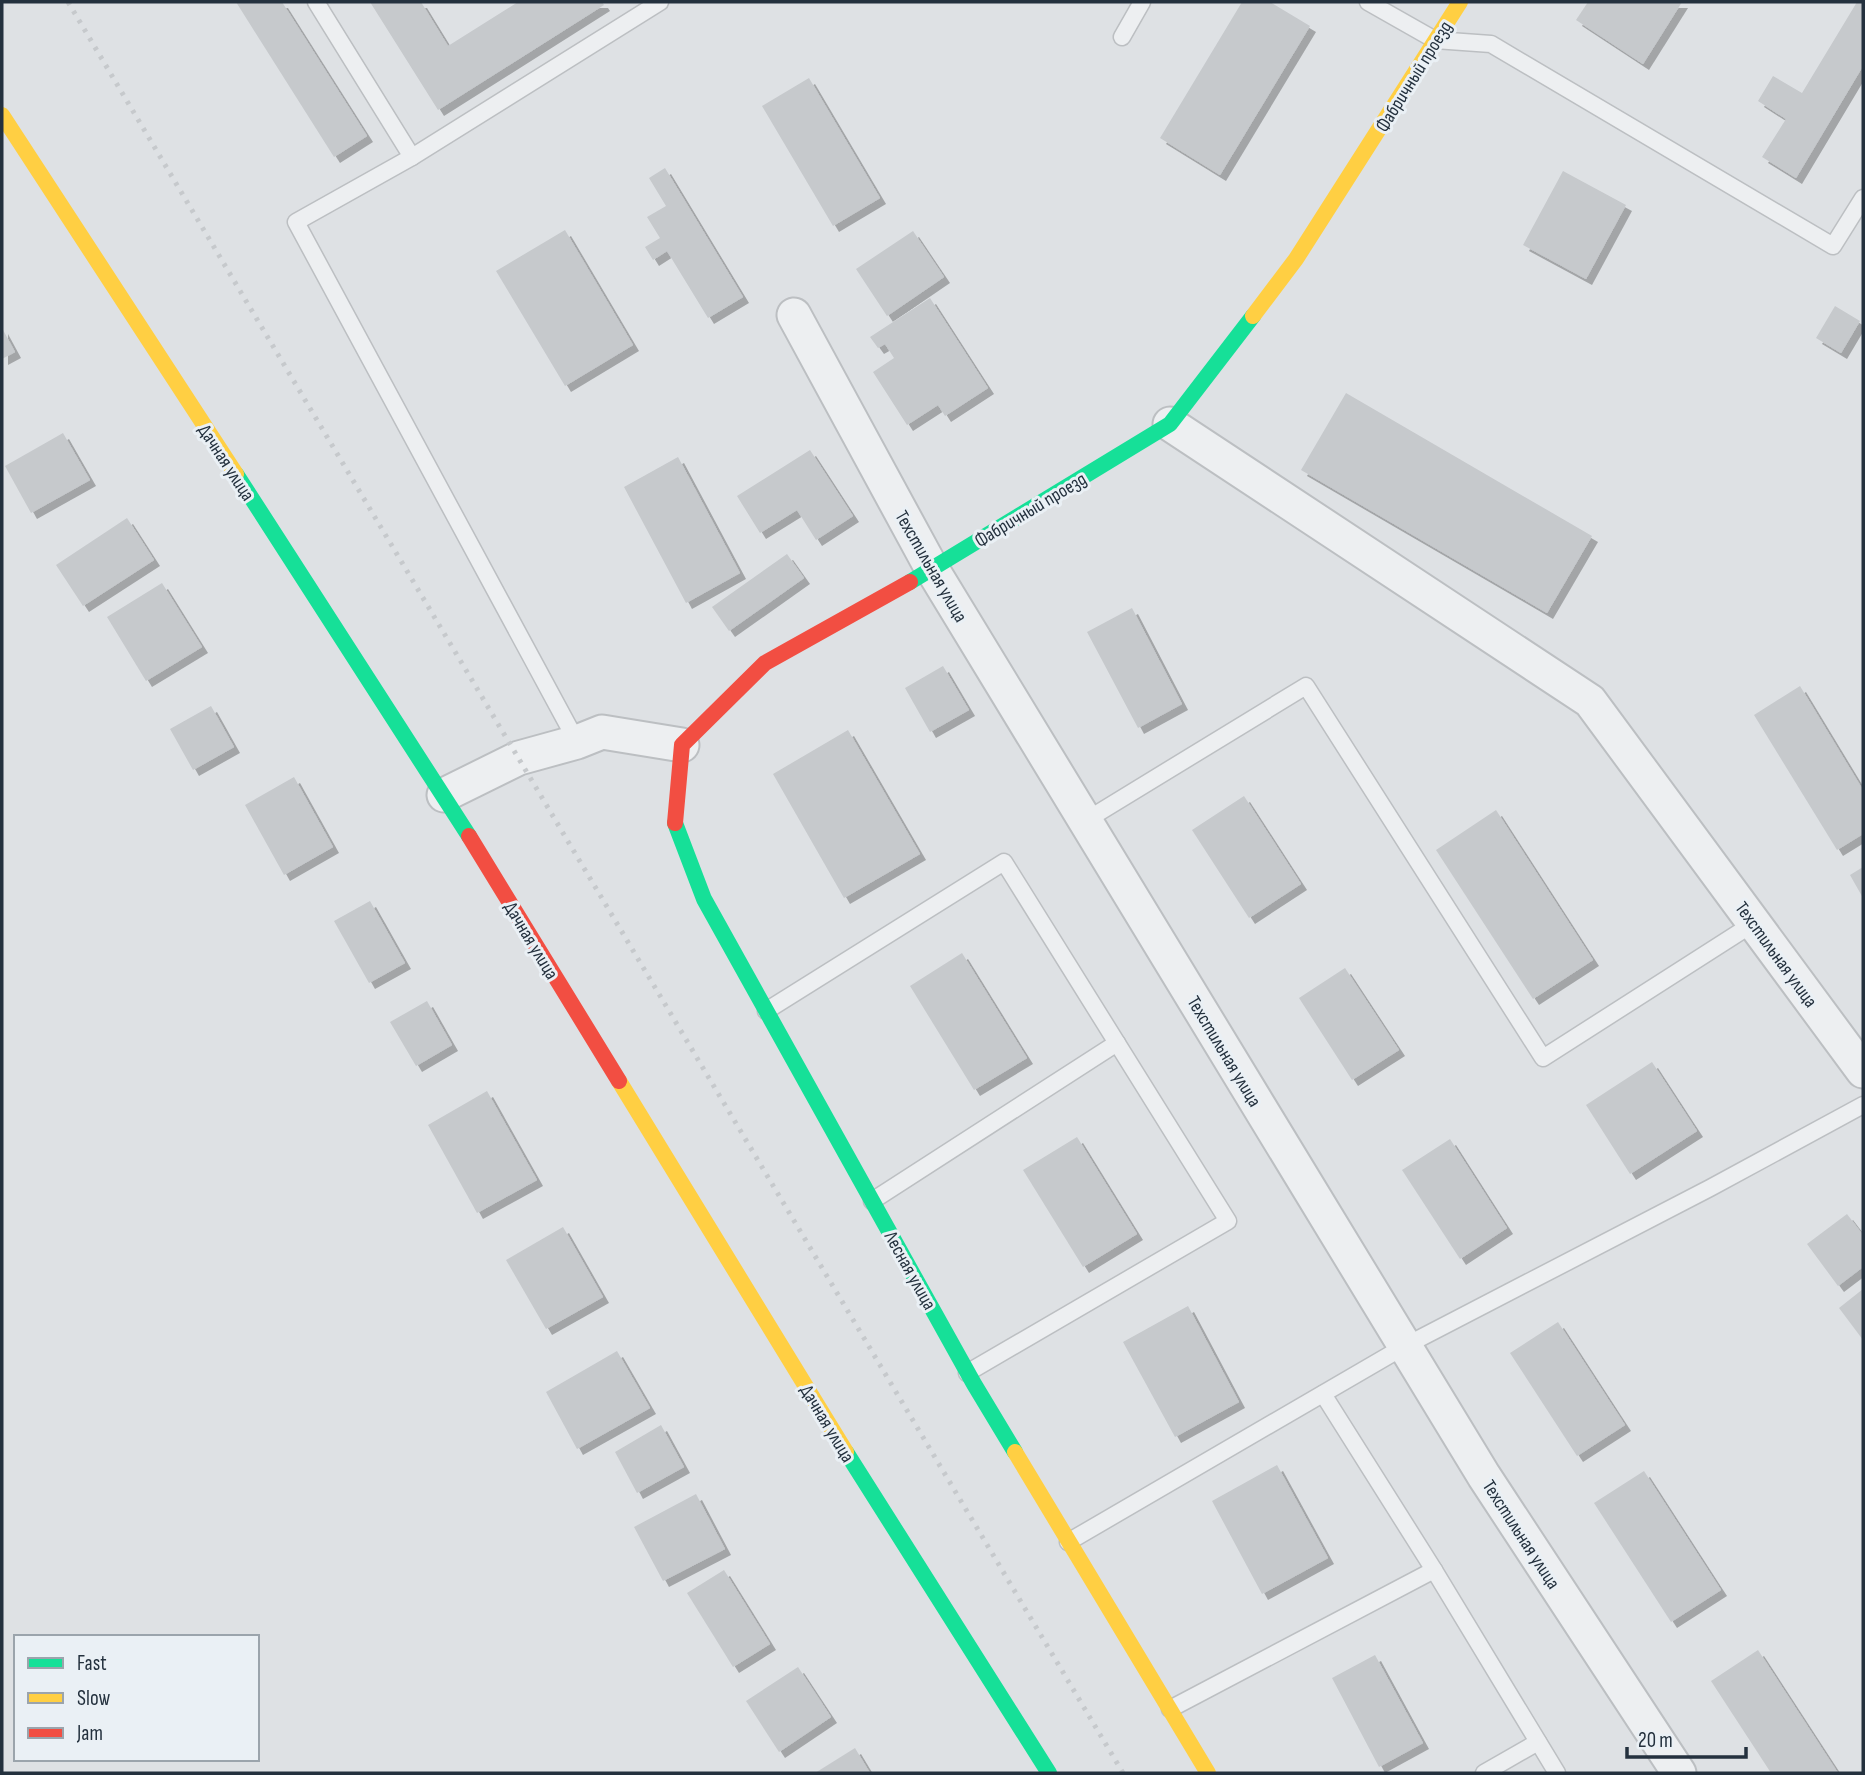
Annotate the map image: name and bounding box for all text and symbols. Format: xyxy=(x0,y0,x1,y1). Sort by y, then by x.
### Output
street label: Фабричный проезд xyxy=(1371,17,1458,137)
street label: Дачная улица xyxy=(192,420,259,505)
street label: Фабричный проезд xyxy=(971,468,1091,553)
street label: Техстильная улица xyxy=(889,507,972,627)
street label: Техстильная улица xyxy=(1730,897,1822,1012)
street label: Дачная улица xyxy=(499,898,563,984)
street label: Техстильная улица xyxy=(1182,992,1266,1111)
street label: Лесная улица xyxy=(878,1227,941,1314)
street label: Дачная улица xyxy=(795,1381,859,1467)
street label: Техстильная улица xyxy=(1477,1476,1564,1594)
legend xyxy=(14,1635,259,1761)
text: Fast xyxy=(77,1651,107,1676)
text: Slow xyxy=(77,1686,111,1711)
scale bar xyxy=(1627,1716,1746,1760)
text: Jam xyxy=(76,1721,103,1746)
text: 20 m xyxy=(1638,1728,1673,1753)

